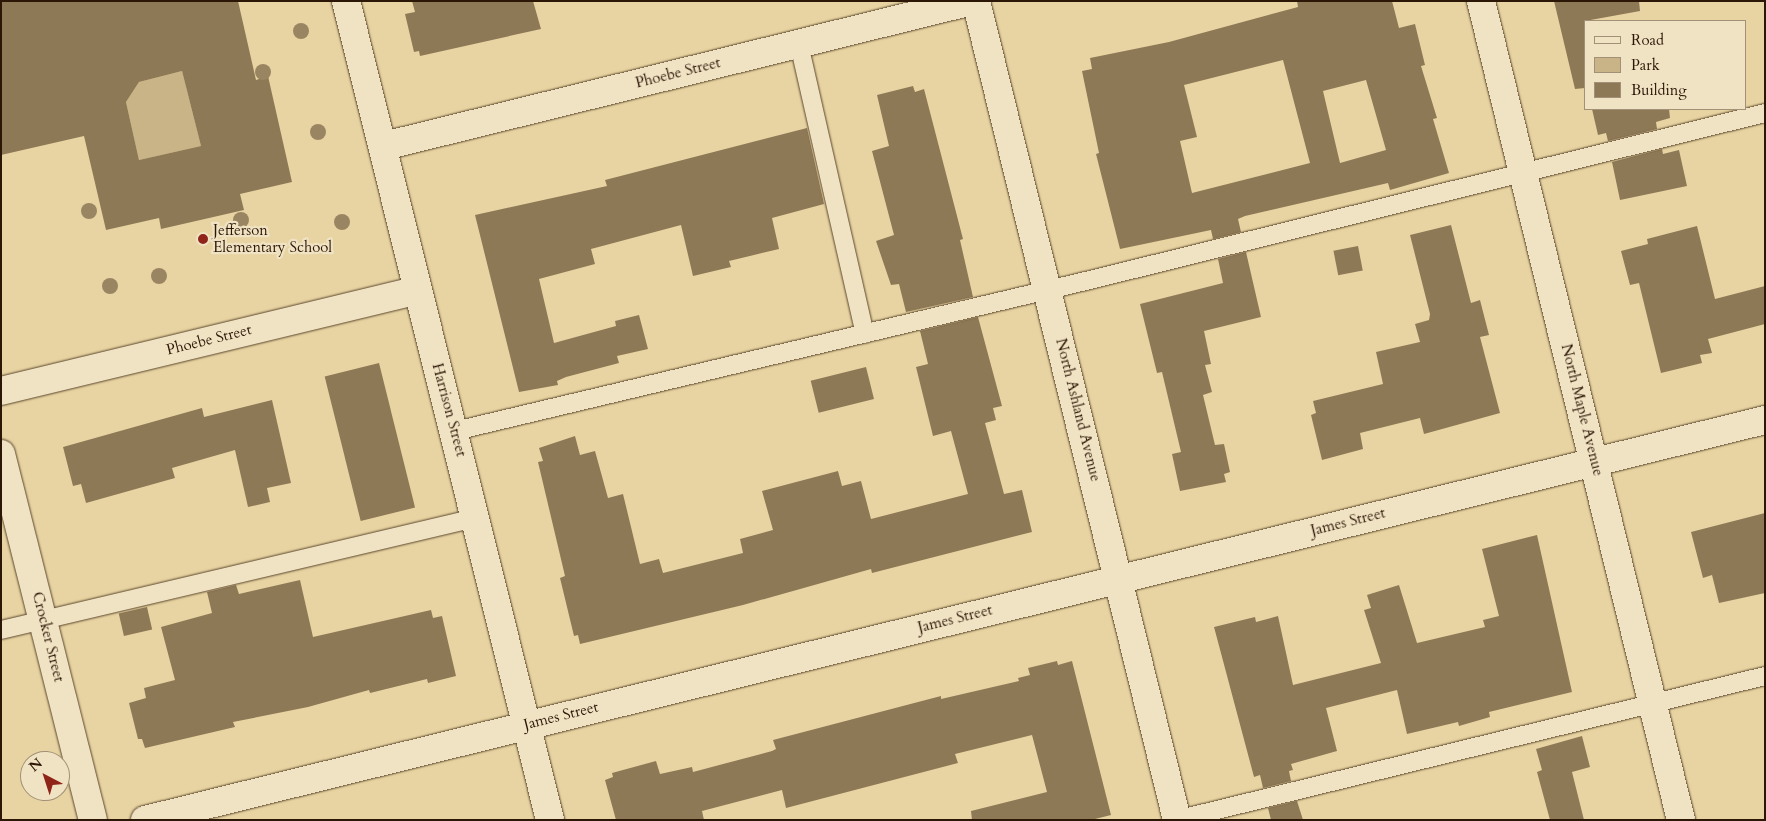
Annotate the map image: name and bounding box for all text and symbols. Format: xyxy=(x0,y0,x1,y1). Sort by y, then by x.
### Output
legend xyxy=(1584,20,1746,110)
text: Road xyxy=(1631,30,1664,50)
street label: Phoebe Street xyxy=(634,54,722,92)
text: Park xyxy=(1631,55,1660,75)
text: Building xyxy=(1631,80,1687,100)
place label: Jefferson Elementary School xyxy=(213,221,332,256)
marker: Jefferson Elementary School xyxy=(197,233,209,245)
street label: Phoebe Street xyxy=(165,321,253,359)
street label: North Ashland Avenue xyxy=(1052,337,1104,483)
street label: North Maple Avenue xyxy=(1557,342,1607,478)
street label: Harrison Street xyxy=(428,361,470,459)
street label: James Street xyxy=(1309,504,1387,540)
street label: Crocker Street xyxy=(28,590,68,684)
street label: James Street xyxy=(916,601,994,637)
street label: James Street xyxy=(522,698,600,734)
north arrow xyxy=(20,751,70,801)
text: N xyxy=(25,754,46,776)

